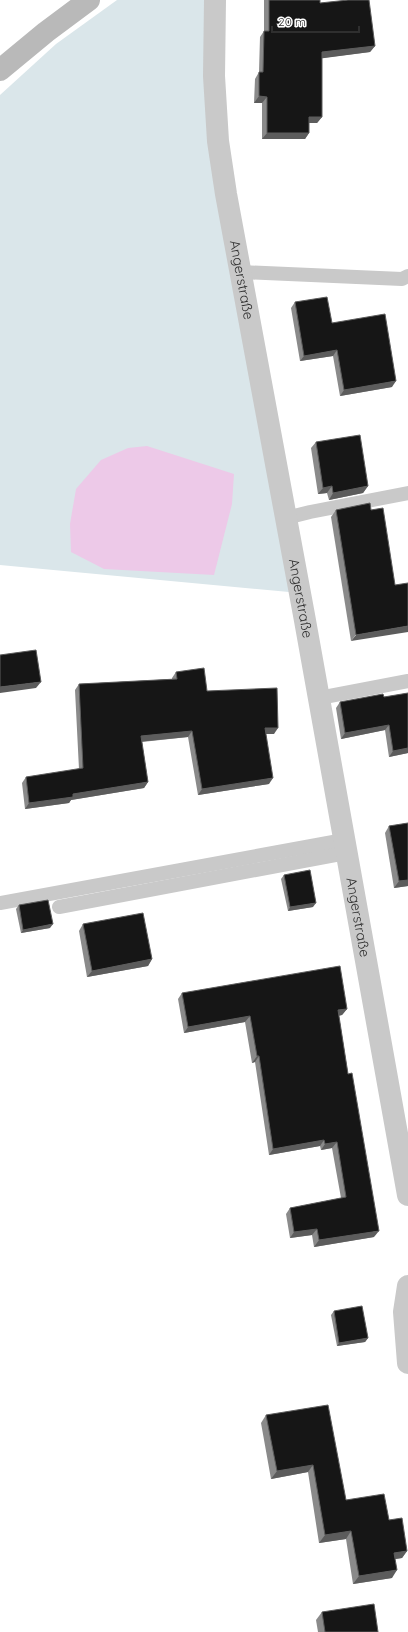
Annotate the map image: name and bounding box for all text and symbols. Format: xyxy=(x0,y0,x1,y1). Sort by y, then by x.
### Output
scale bar xyxy=(272,8,359,34)
text: 20 m xyxy=(278,14,306,29)
street label: Angerstraße xyxy=(226,239,258,321)
street label: Angerstraße xyxy=(285,557,317,640)
street label: Angerstraße xyxy=(342,876,374,959)

